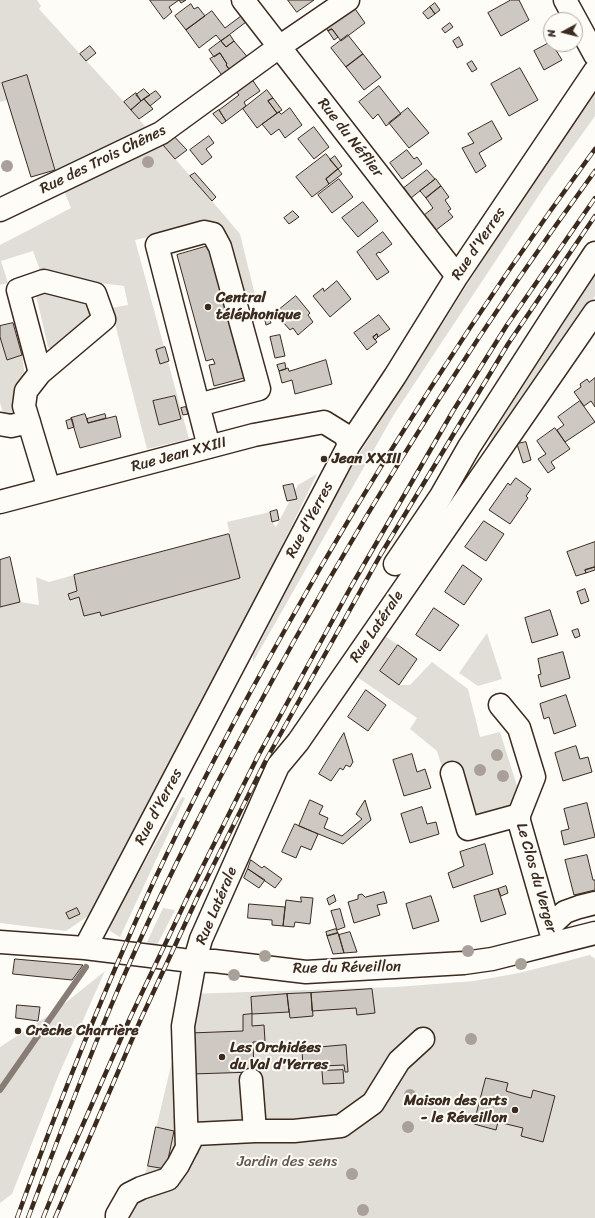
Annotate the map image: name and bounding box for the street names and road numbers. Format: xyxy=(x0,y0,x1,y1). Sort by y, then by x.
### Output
street label: Rue du Néflier xyxy=(313,95,387,181)
street label: Rue des Trois Chênes xyxy=(37,122,169,198)
street label: Rue d'Yerres xyxy=(448,204,510,284)
street label: Rue Jean XXIII xyxy=(129,434,229,476)
street label: Rue d'Yerres xyxy=(282,479,338,561)
street label: Rue Latérale xyxy=(346,588,408,666)
street label: Rue d'Yerres xyxy=(131,766,187,848)
street label: Le Clos du Verger xyxy=(512,821,560,935)
street label: Rue Latérale xyxy=(193,864,241,948)
street label: Rue du Réveillon xyxy=(293,958,401,978)

